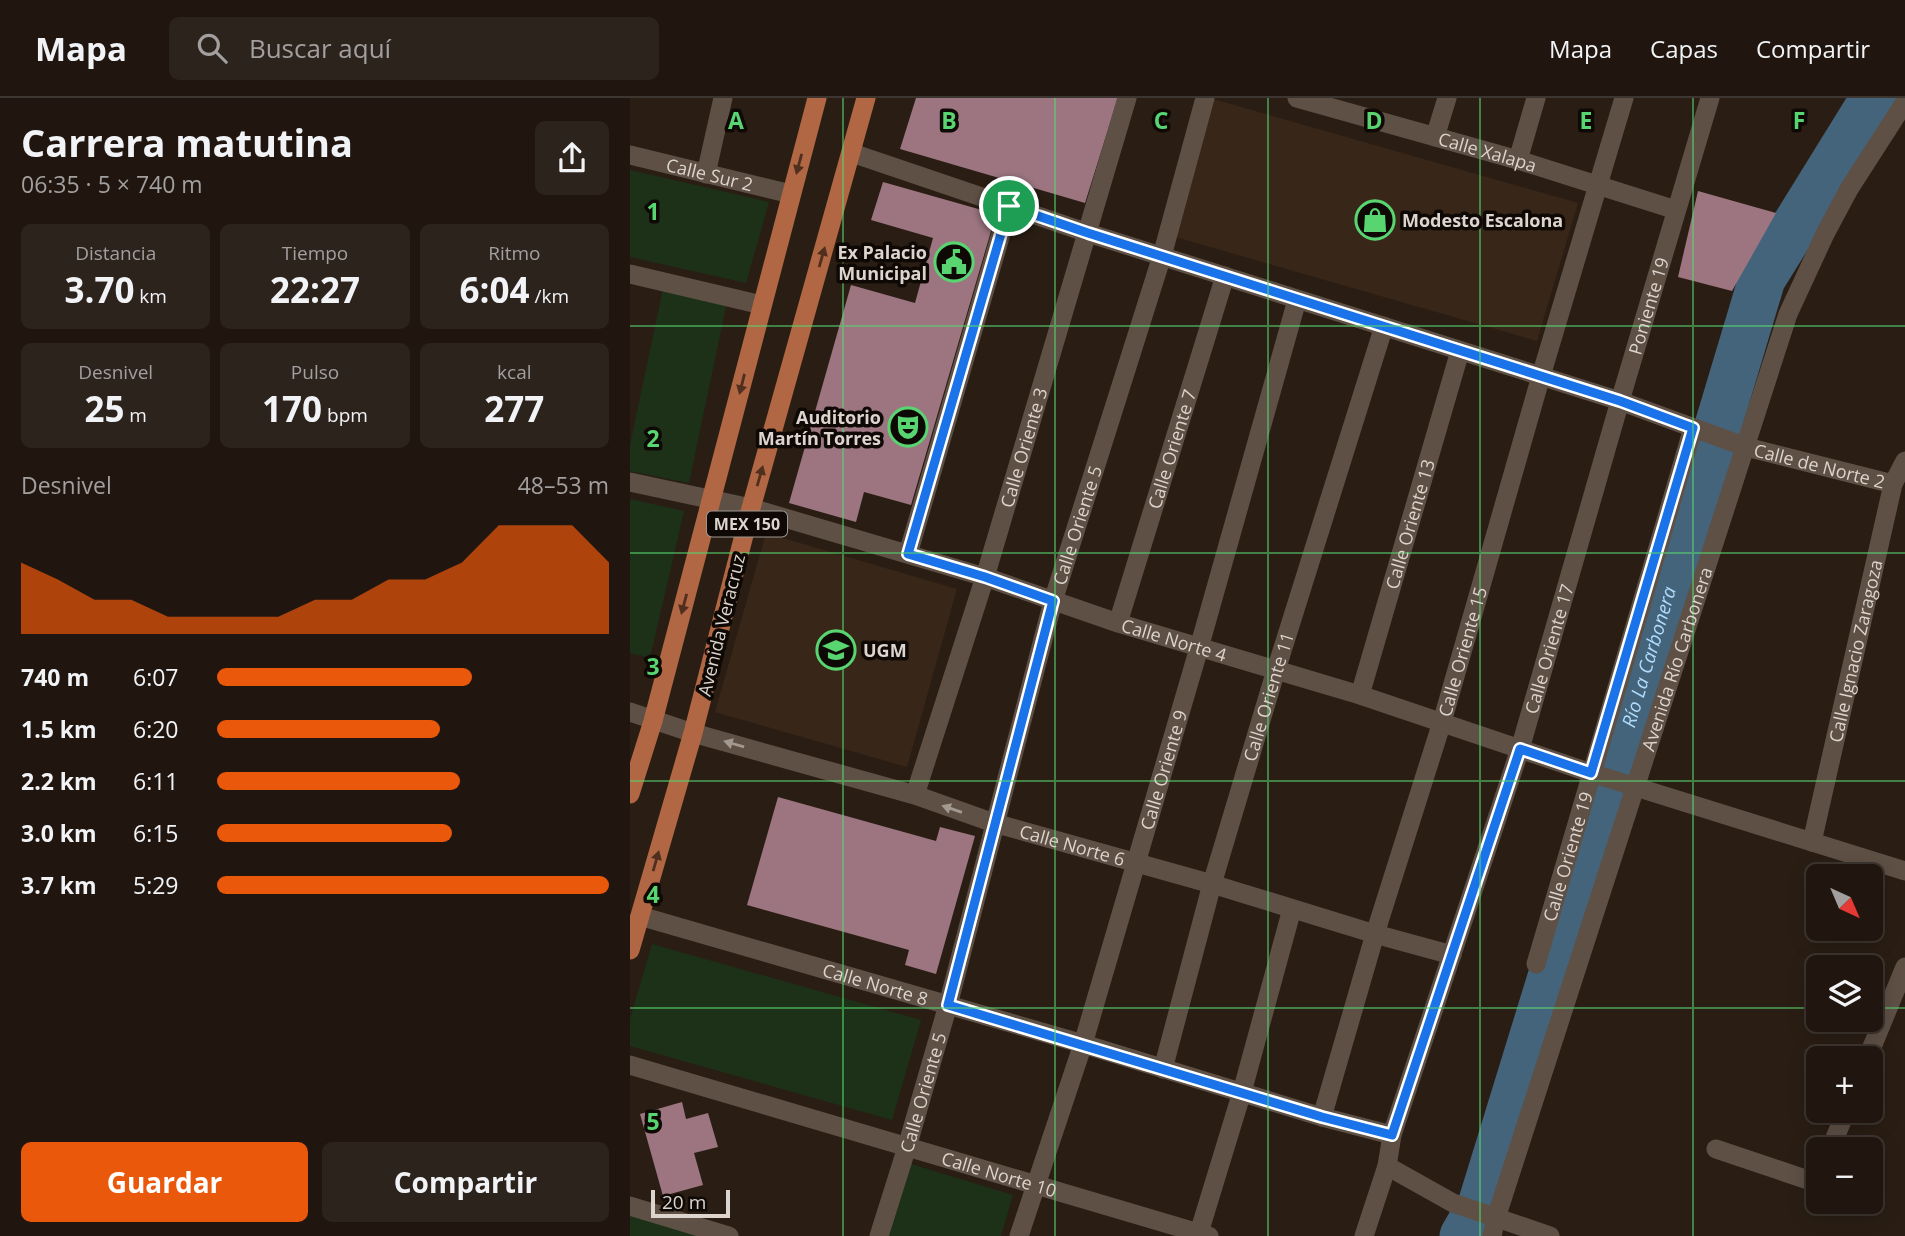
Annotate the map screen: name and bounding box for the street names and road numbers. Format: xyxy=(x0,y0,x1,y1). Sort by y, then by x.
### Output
street label: Calle Xalapa xyxy=(1436,126,1540,177)
street label: Calle Sur 2 xyxy=(664,152,756,196)
street label: Poniente 19 xyxy=(1622,254,1674,357)
street label: Calle Oriente 3 xyxy=(994,385,1052,510)
street label: Calle Oriente 7 xyxy=(1142,386,1201,512)
street label: Calle de Norte 2 xyxy=(1751,437,1888,494)
street label: Calle Oriente 13 xyxy=(1379,456,1440,592)
street label: Calle Oriente 5 xyxy=(1047,463,1107,588)
road number: MEX 150 xyxy=(707,512,787,536)
street label: Avenida Veracruz xyxy=(692,552,750,698)
street label: Calle Ignacio Zaragoza xyxy=(1823,557,1888,744)
street label: Avenida Río Carbonera xyxy=(1636,564,1718,754)
street label: Calle Oriente 17 xyxy=(1519,581,1579,717)
street label: Calle Oriente 15 xyxy=(1432,584,1492,719)
street label: Calle Norte 4 xyxy=(1119,613,1230,667)
street label: Calle Oriente 11 xyxy=(1237,629,1299,764)
street label: Calle Oriente 9 xyxy=(1134,707,1192,833)
street label: Calle Oriente 19 xyxy=(1537,789,1598,924)
street label: Calle Norte 6 xyxy=(1017,819,1128,871)
street label: Calle Norte 8 xyxy=(820,957,931,1011)
street label: Calle Oriente 5 xyxy=(894,1030,951,1155)
street label: Calle Norte 10 xyxy=(939,1146,1060,1202)

